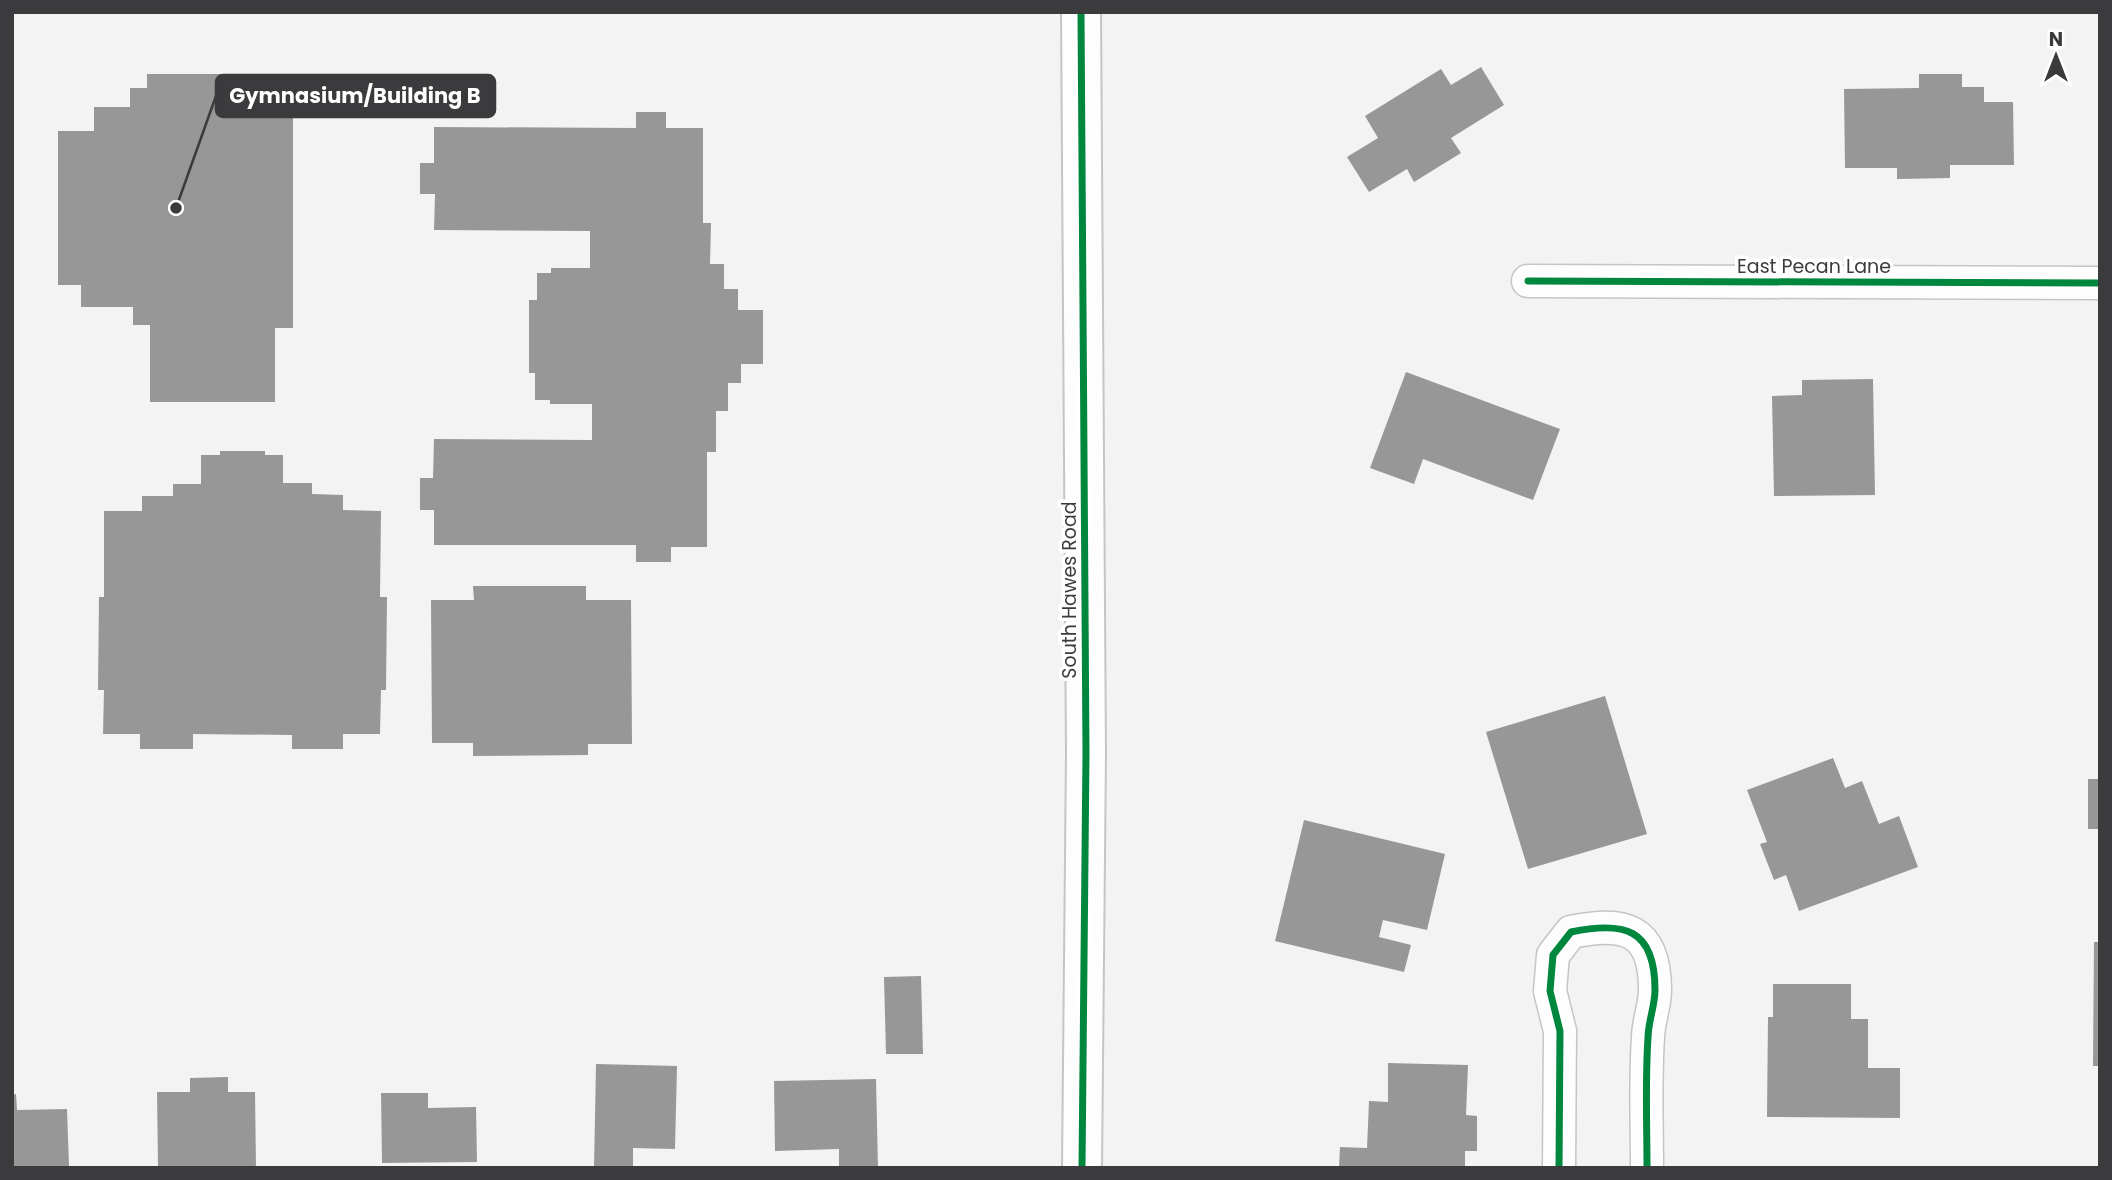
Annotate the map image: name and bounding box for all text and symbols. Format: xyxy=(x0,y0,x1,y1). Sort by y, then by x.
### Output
north arrow xyxy=(2021,21,2091,91)
text: N xyxy=(2049,26,2063,53)
callout: Gymnasium/Building B xyxy=(216,75,495,117)
text: Gymnasium/Building B xyxy=(229,81,481,110)
street label: East Pecan Lane xyxy=(1737,253,1891,280)
street label: South Hawes Road xyxy=(1056,501,1083,679)

